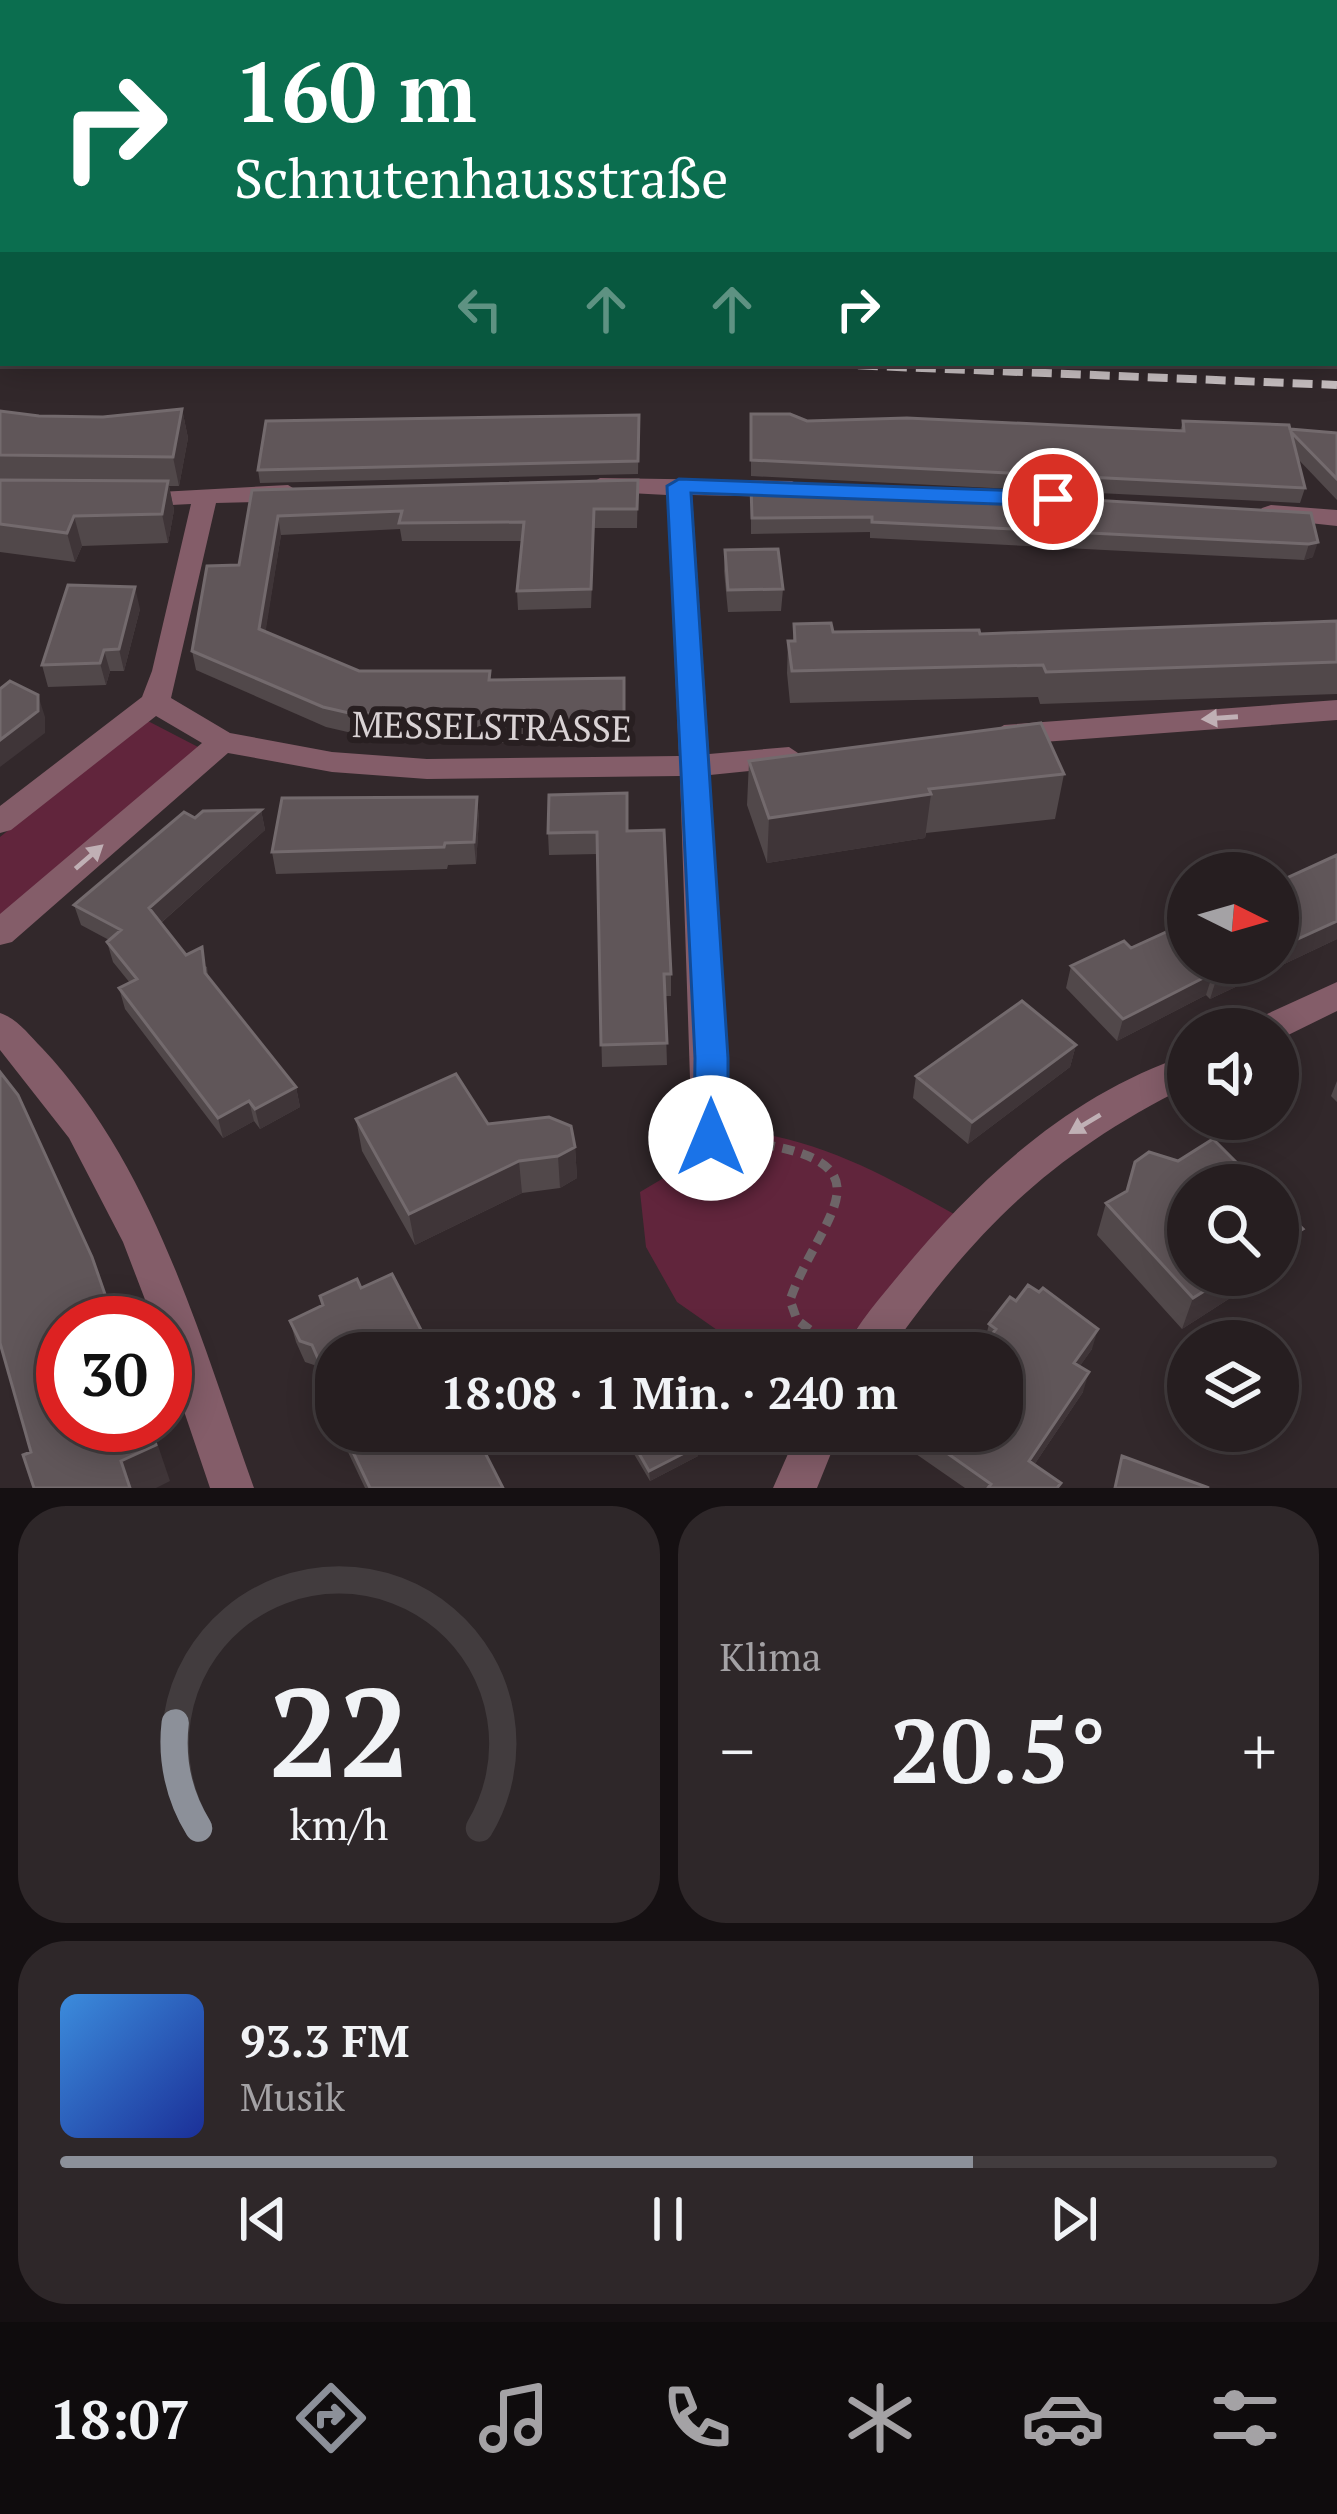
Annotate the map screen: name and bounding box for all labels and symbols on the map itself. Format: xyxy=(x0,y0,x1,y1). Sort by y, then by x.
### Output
pin xyxy=(1002,448,1104,550)
street label: MESSELSTRASSE xyxy=(352,700,632,752)
one-way arrow xyxy=(1201,708,1238,727)
one-way arrow xyxy=(73,844,103,870)
north arrow xyxy=(1167,852,1299,984)
position arrow xyxy=(648,1075,774,1201)
one-way arrow xyxy=(1068,1113,1102,1134)
speed limit sign: 30 xyxy=(36,1296,192,1452)

